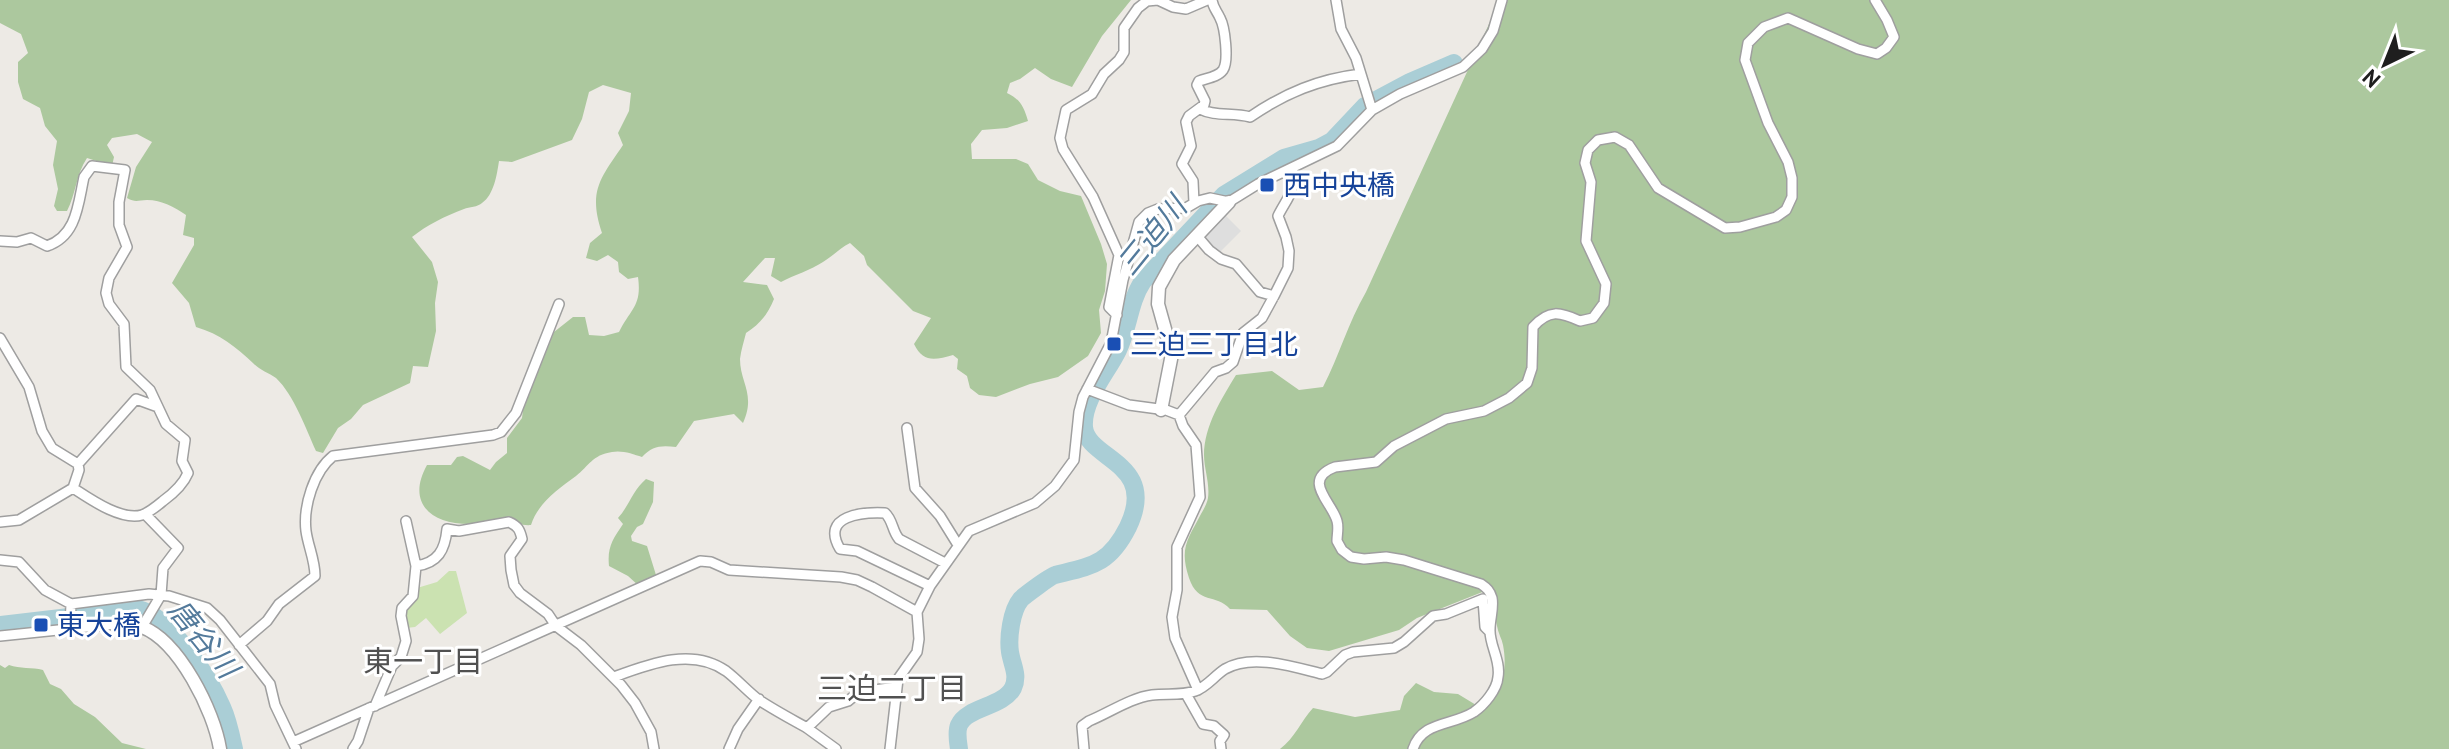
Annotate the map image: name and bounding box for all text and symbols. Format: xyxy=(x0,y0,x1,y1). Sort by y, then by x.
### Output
north arrow xyxy=(2345,24,2425,104)
text: N xyxy=(2357,63,2386,94)
place label: 西中央橋 xyxy=(1283,166,1395,203)
marker: 西中央橋 xyxy=(1258,176,1276,194)
water label: 三迫川 xyxy=(1107,185,1196,282)
place label: 三迫三丁目北 xyxy=(1130,325,1298,362)
marker: 三迫三丁目北 xyxy=(1105,335,1123,353)
water label: 唐谷川 xyxy=(161,591,250,688)
place label: 東大橋 xyxy=(57,606,141,643)
marker: 東大橋 xyxy=(32,616,50,634)
district label: 東一丁目 xyxy=(363,641,483,680)
district label: 三迫二丁目 xyxy=(817,668,967,707)

